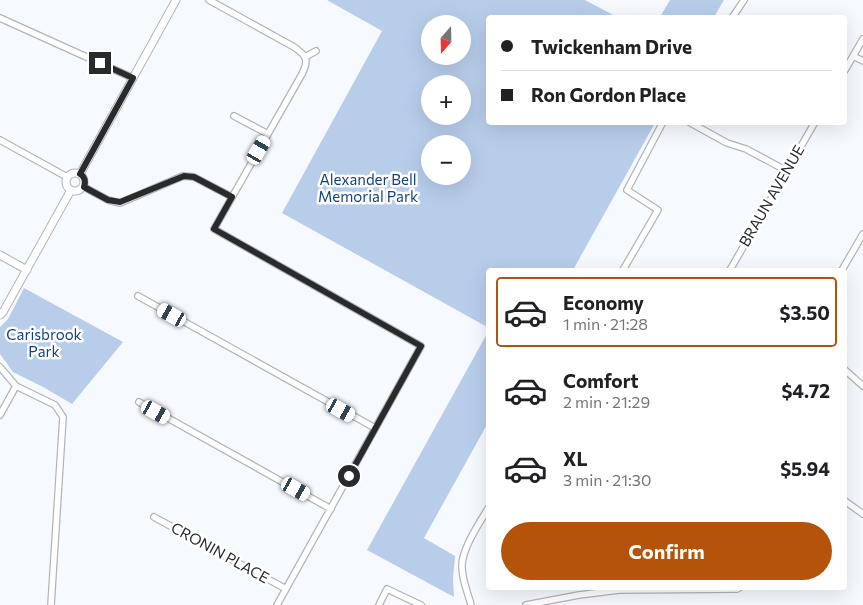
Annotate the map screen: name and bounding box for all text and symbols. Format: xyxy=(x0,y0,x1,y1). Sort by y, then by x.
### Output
north arrow xyxy=(421,15,471,65)
map controls xyxy=(421,15,471,185)
text: Twickenham Drive xyxy=(531,35,692,58)
route end xyxy=(89,52,111,74)
button: + xyxy=(421,75,471,125)
text: Ron Gordon Place xyxy=(531,83,686,106)
car xyxy=(245,133,272,167)
button: − xyxy=(421,135,471,185)
street label: BRAUN AVENUE xyxy=(735,141,808,250)
park label: Alexander Bell Memorial Park xyxy=(318,170,418,205)
icon: car xyxy=(503,290,548,335)
text: Economy xyxy=(563,291,644,314)
car xyxy=(155,301,188,329)
text: $3.50 xyxy=(780,301,830,324)
text: 1 min · 21:28 xyxy=(563,314,648,333)
park label: Carisbrook Park xyxy=(6,325,82,360)
icon: car xyxy=(503,368,548,413)
text: Comfort xyxy=(563,369,639,392)
text: $4.72 xyxy=(781,379,830,402)
text: 2 min · 21:29 xyxy=(563,392,650,411)
car xyxy=(324,396,357,424)
car xyxy=(139,398,172,426)
icon: car xyxy=(503,446,548,491)
text: XL xyxy=(563,447,588,470)
text: $5.94 xyxy=(780,457,830,480)
route start xyxy=(338,465,360,487)
text: 3 min · 21:30 xyxy=(563,470,651,489)
car xyxy=(279,475,312,503)
street label: CRONIN PLACE xyxy=(168,518,273,586)
button: Confirm xyxy=(501,522,832,580)

